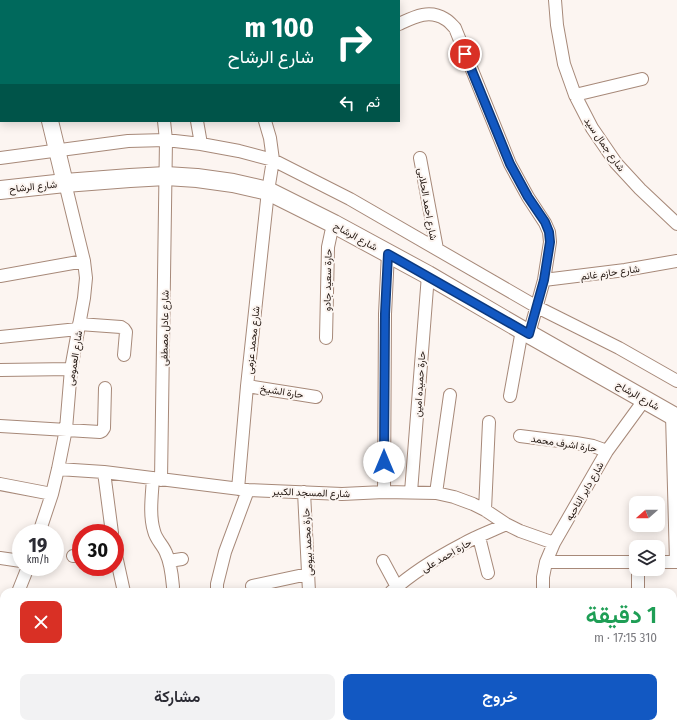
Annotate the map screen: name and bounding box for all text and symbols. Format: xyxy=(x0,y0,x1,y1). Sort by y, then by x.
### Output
text: 100 m xyxy=(244,11,314,44)
icon: right xyxy=(328,16,380,68)
pin xyxy=(448,37,482,71)
icon: arrive xyxy=(454,43,476,65)
text: شارع الرشاح xyxy=(228,46,314,68)
icon: left xyxy=(336,92,358,114)
text: ثم xyxy=(366,93,380,111)
street label: شارع جمال سيد xyxy=(581,115,627,174)
street label: شارع احمد الحلابى xyxy=(415,167,439,241)
street label: شارع الرشاح xyxy=(9,179,58,195)
street label: شارع الرشاح xyxy=(332,220,379,254)
street label: حارة سعيد جادو xyxy=(321,248,335,311)
street label: شارع حازم غانم xyxy=(580,263,641,283)
street label: شارع عادل مصطفى xyxy=(158,290,172,366)
street label: شارع محمد عزمى xyxy=(243,305,263,375)
street label: شارع العمومى xyxy=(65,330,85,387)
street label: حارة حميده امين xyxy=(412,350,428,418)
street label: شارع الرشاح xyxy=(614,379,661,413)
street label: حارة الشيخ xyxy=(259,383,305,401)
street label: حارة اشرف محمد xyxy=(530,433,598,455)
position arrow xyxy=(363,441,405,483)
street label: شارع داير الناحيه xyxy=(563,460,607,523)
street label: شارع المسجد الكبير xyxy=(271,486,350,500)
north arrow xyxy=(629,496,665,532)
map controls xyxy=(629,496,665,576)
street label: حارة محمد بيومى xyxy=(300,507,316,576)
speed limit sign: 30 xyxy=(72,524,124,576)
text: 19 xyxy=(29,533,47,557)
street label: حارة احمد على xyxy=(419,536,474,575)
button: layers xyxy=(629,540,665,576)
text: km/h xyxy=(27,554,49,566)
button: close xyxy=(20,601,62,643)
text: 1 دقيقة xyxy=(586,601,657,629)
text: 310 m · 17:15 xyxy=(594,630,657,645)
button: مشاركة xyxy=(20,674,335,720)
button: خروج xyxy=(343,674,657,720)

